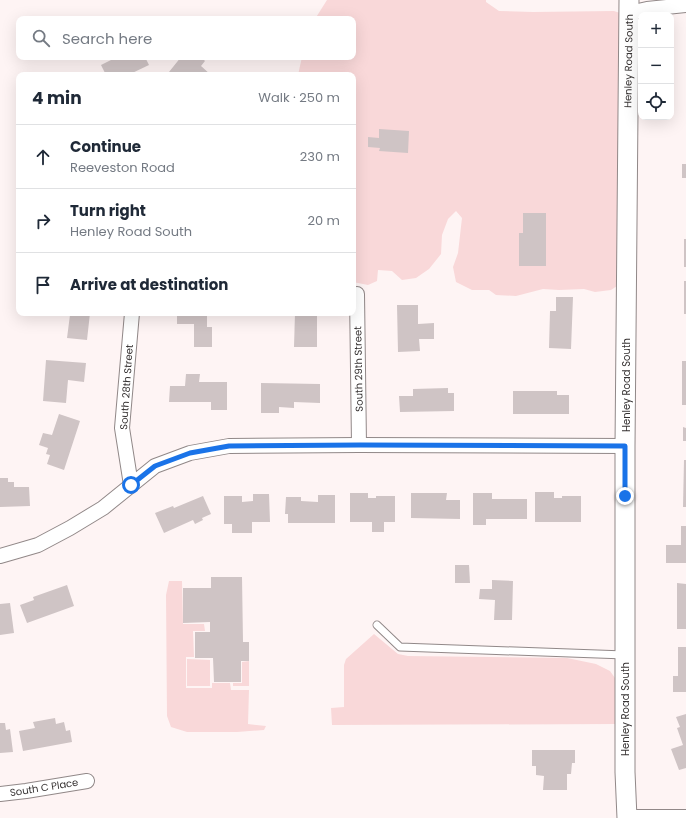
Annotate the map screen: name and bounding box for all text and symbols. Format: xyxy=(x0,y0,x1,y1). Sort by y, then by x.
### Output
map controls xyxy=(638,12,674,120)
button: + xyxy=(638,12,674,48)
street label: Henley Road South xyxy=(620,14,637,108)
search box xyxy=(16,16,356,60)
icon: search xyxy=(30,27,52,49)
text: Search here xyxy=(62,28,152,49)
button: − xyxy=(638,48,674,84)
button: locate xyxy=(638,84,674,120)
text: 4 min xyxy=(32,86,82,110)
text: Walk · 250 m xyxy=(258,88,340,107)
text: Continue xyxy=(70,136,141,157)
icon: ahead xyxy=(32,146,54,168)
text: 230 m xyxy=(300,147,340,166)
text: Reeveston Road xyxy=(70,158,175,177)
text: Turn right xyxy=(70,200,146,221)
icon: right xyxy=(32,210,54,232)
text: 20 m xyxy=(307,211,340,230)
text: Henley Road South xyxy=(70,222,192,241)
icon: arrive xyxy=(32,274,54,296)
text: Arrive at destination xyxy=(70,274,228,295)
street label: South 29th Street xyxy=(350,326,367,412)
street label: Henley Road South xyxy=(619,338,634,432)
street label: South 28th Street xyxy=(116,344,137,430)
route start xyxy=(122,476,140,494)
route end xyxy=(616,487,634,505)
street label: Henley Road South xyxy=(618,662,633,756)
street label: South C Place xyxy=(9,775,79,800)

